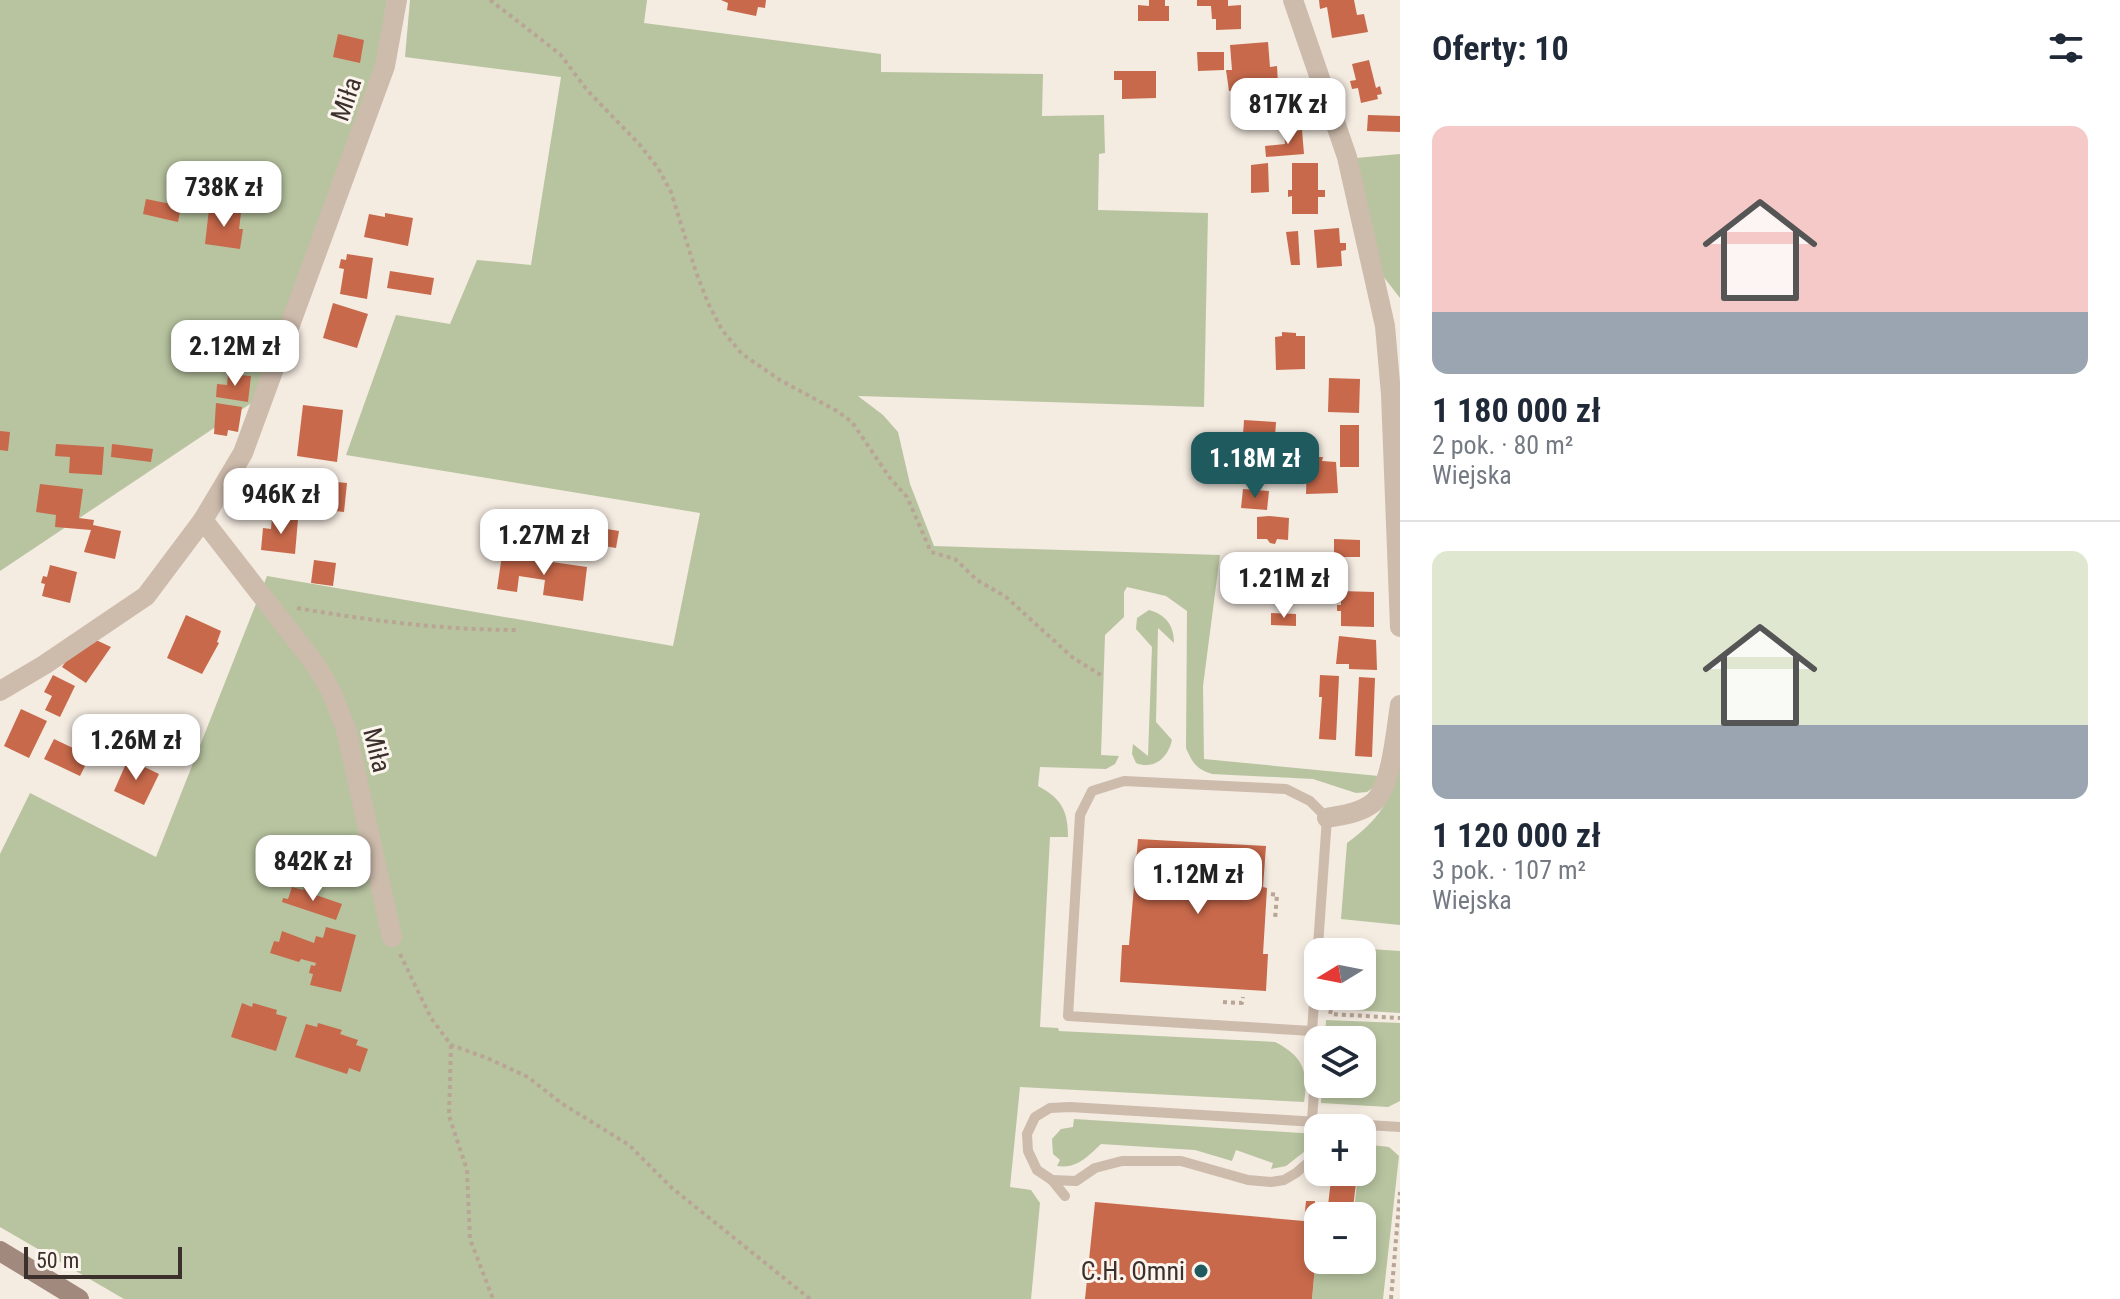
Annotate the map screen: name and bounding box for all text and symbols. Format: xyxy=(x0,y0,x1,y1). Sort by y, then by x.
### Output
icon: filters xyxy=(2044,26,2088,70)
text: Oferty: 10 xyxy=(1432,28,1569,68)
street label: Miła xyxy=(325,73,367,125)
pin: 817K zł xyxy=(1214,78,1362,146)
text: 817K zł xyxy=(1249,89,1327,119)
pin: 738K zł xyxy=(150,161,298,229)
text: 738K zł xyxy=(185,172,263,202)
icon: home xyxy=(1688,178,1832,322)
pin: 2.12M zł xyxy=(152,320,318,388)
text: 2.12M zł xyxy=(189,331,281,361)
text: 1 180 000 zł xyxy=(1432,390,1601,430)
text: 2 pok. · 80 m² xyxy=(1432,430,1573,460)
pin: 1.18M zł xyxy=(1172,432,1338,500)
text: 1.18M zł xyxy=(1209,443,1301,473)
text: Wiejska xyxy=(1432,460,1512,490)
pin: 946K zł xyxy=(207,468,355,536)
text: 946K zł xyxy=(242,479,320,509)
pin: 1.27M zł xyxy=(461,509,627,577)
text: 1.27M zł xyxy=(498,520,590,550)
pin: 1.21M zł xyxy=(1201,552,1367,620)
text: 1.21M zł xyxy=(1238,563,1330,593)
icon: home xyxy=(1688,603,1832,747)
pin: 1.26M zł xyxy=(53,714,219,782)
text: 1.26M zł xyxy=(90,725,182,755)
street label: Miła xyxy=(357,725,397,775)
text: 1 120 000 zł xyxy=(1432,815,1601,855)
pin: 842K zł xyxy=(239,835,387,903)
text: 842K zł xyxy=(274,846,352,876)
pin: 1.12M zł xyxy=(1115,848,1281,916)
text: 3 pok. · 107 m² xyxy=(1432,855,1586,885)
text: 1.12M zł xyxy=(1152,859,1244,889)
text: Wiejska xyxy=(1432,885,1512,915)
north arrow xyxy=(1304,938,1376,1010)
map controls xyxy=(1304,938,1376,1274)
button: layers xyxy=(1304,1026,1376,1098)
button: + xyxy=(1304,1114,1376,1186)
button: − xyxy=(1304,1202,1376,1274)
scale bar xyxy=(24,1243,182,1279)
text: 50 m xyxy=(36,1248,79,1273)
place label: C.H. Omni xyxy=(1081,1256,1185,1286)
marker: C.H. Omni xyxy=(1192,1262,1210,1280)

